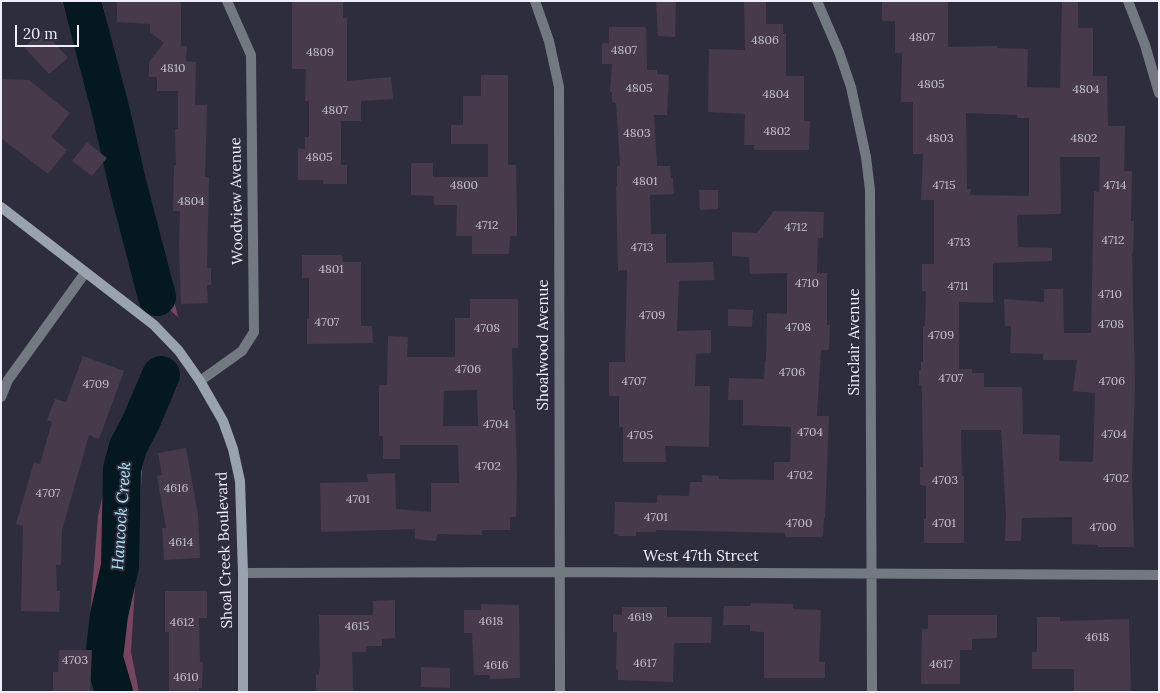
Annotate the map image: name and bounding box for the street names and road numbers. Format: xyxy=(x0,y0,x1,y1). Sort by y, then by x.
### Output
street label: Woodview Avenue xyxy=(227,137,247,265)
street label: Shoalwood Avenue xyxy=(535,279,553,411)
street label: Sinclair Avenue xyxy=(846,288,864,396)
street label: Shoal Creek Boulevard xyxy=(213,471,237,629)
street label: West 47th Street xyxy=(643,548,759,566)

